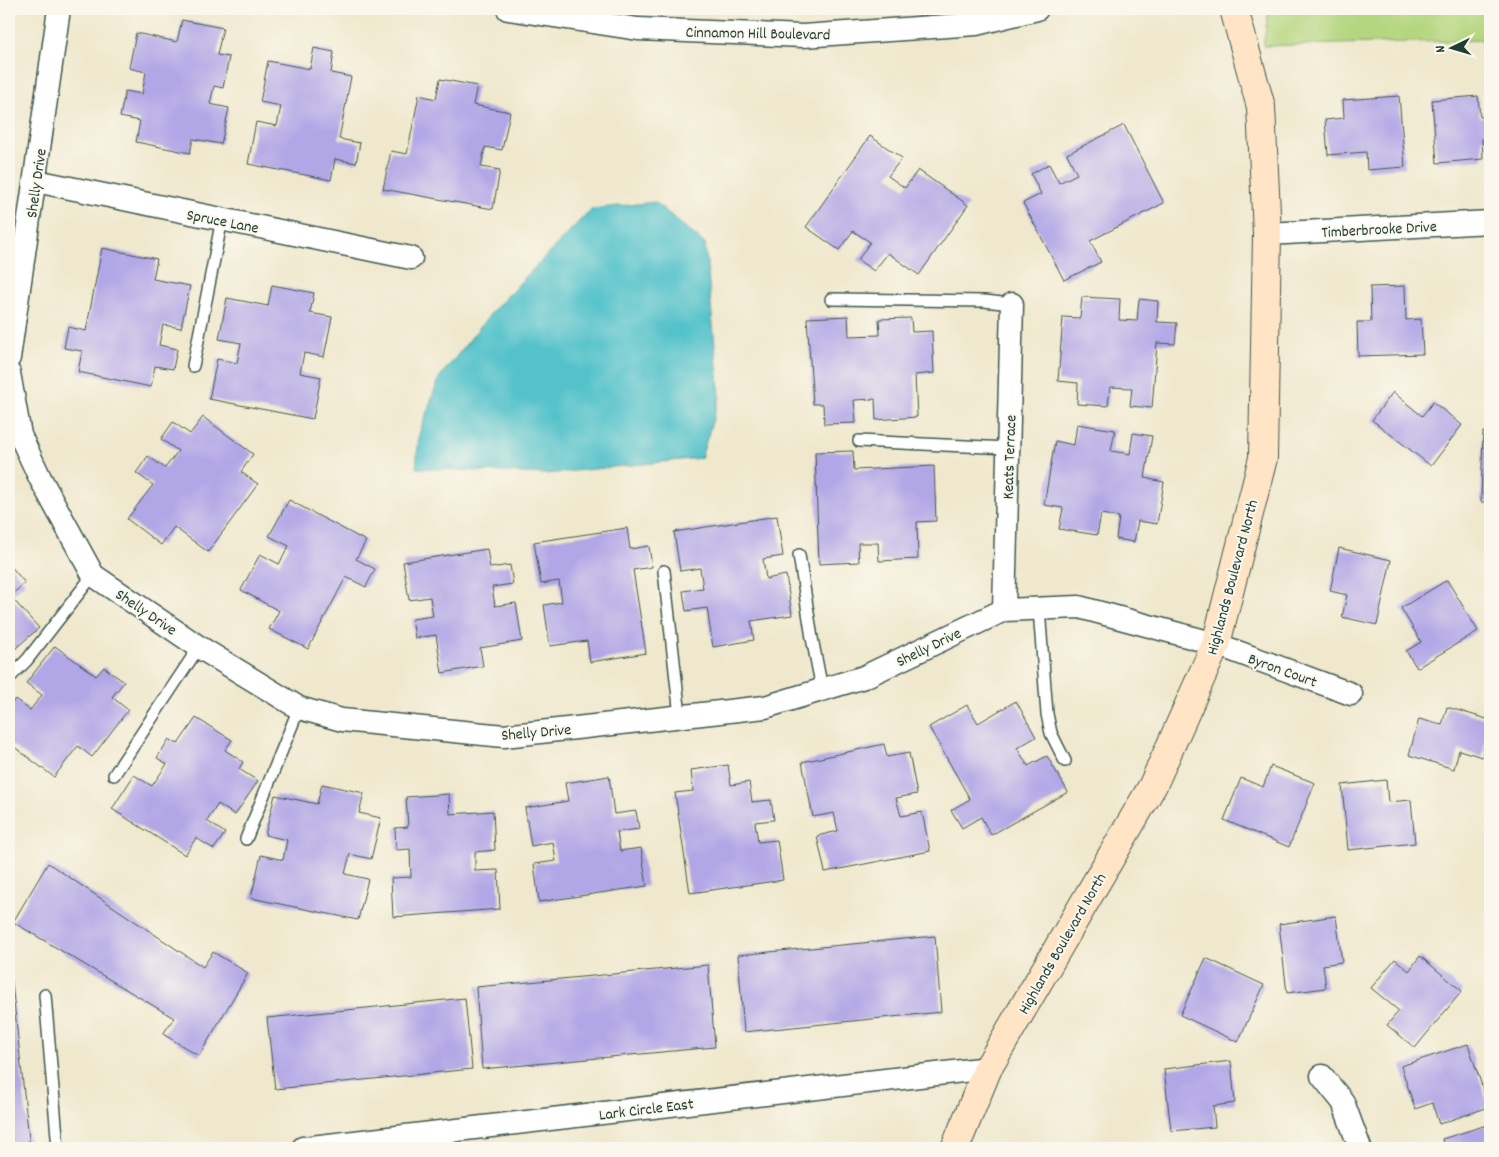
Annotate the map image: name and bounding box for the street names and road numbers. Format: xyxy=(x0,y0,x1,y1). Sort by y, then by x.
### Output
street label: Cinnamon Hill Boulevard xyxy=(685,22,831,47)
street label: Shelly Drive xyxy=(21,147,54,220)
street label: Spruce Lane xyxy=(185,204,260,241)
street label: Timberbrooke Drive xyxy=(1321,216,1437,245)
street label: Keats Terrace xyxy=(998,414,1023,500)
street label: Highlands Boulevard North xyxy=(1202,497,1265,658)
street label: Shelly Drive xyxy=(110,584,181,642)
street label: Shelly Drive xyxy=(893,623,966,674)
street label: Byron Court xyxy=(1244,648,1320,694)
street label: Shelly Drive xyxy=(500,719,572,748)
street label: Highlands Boulevard North xyxy=(1013,869,1113,1019)
street label: Lark Circle East xyxy=(598,1093,695,1128)

